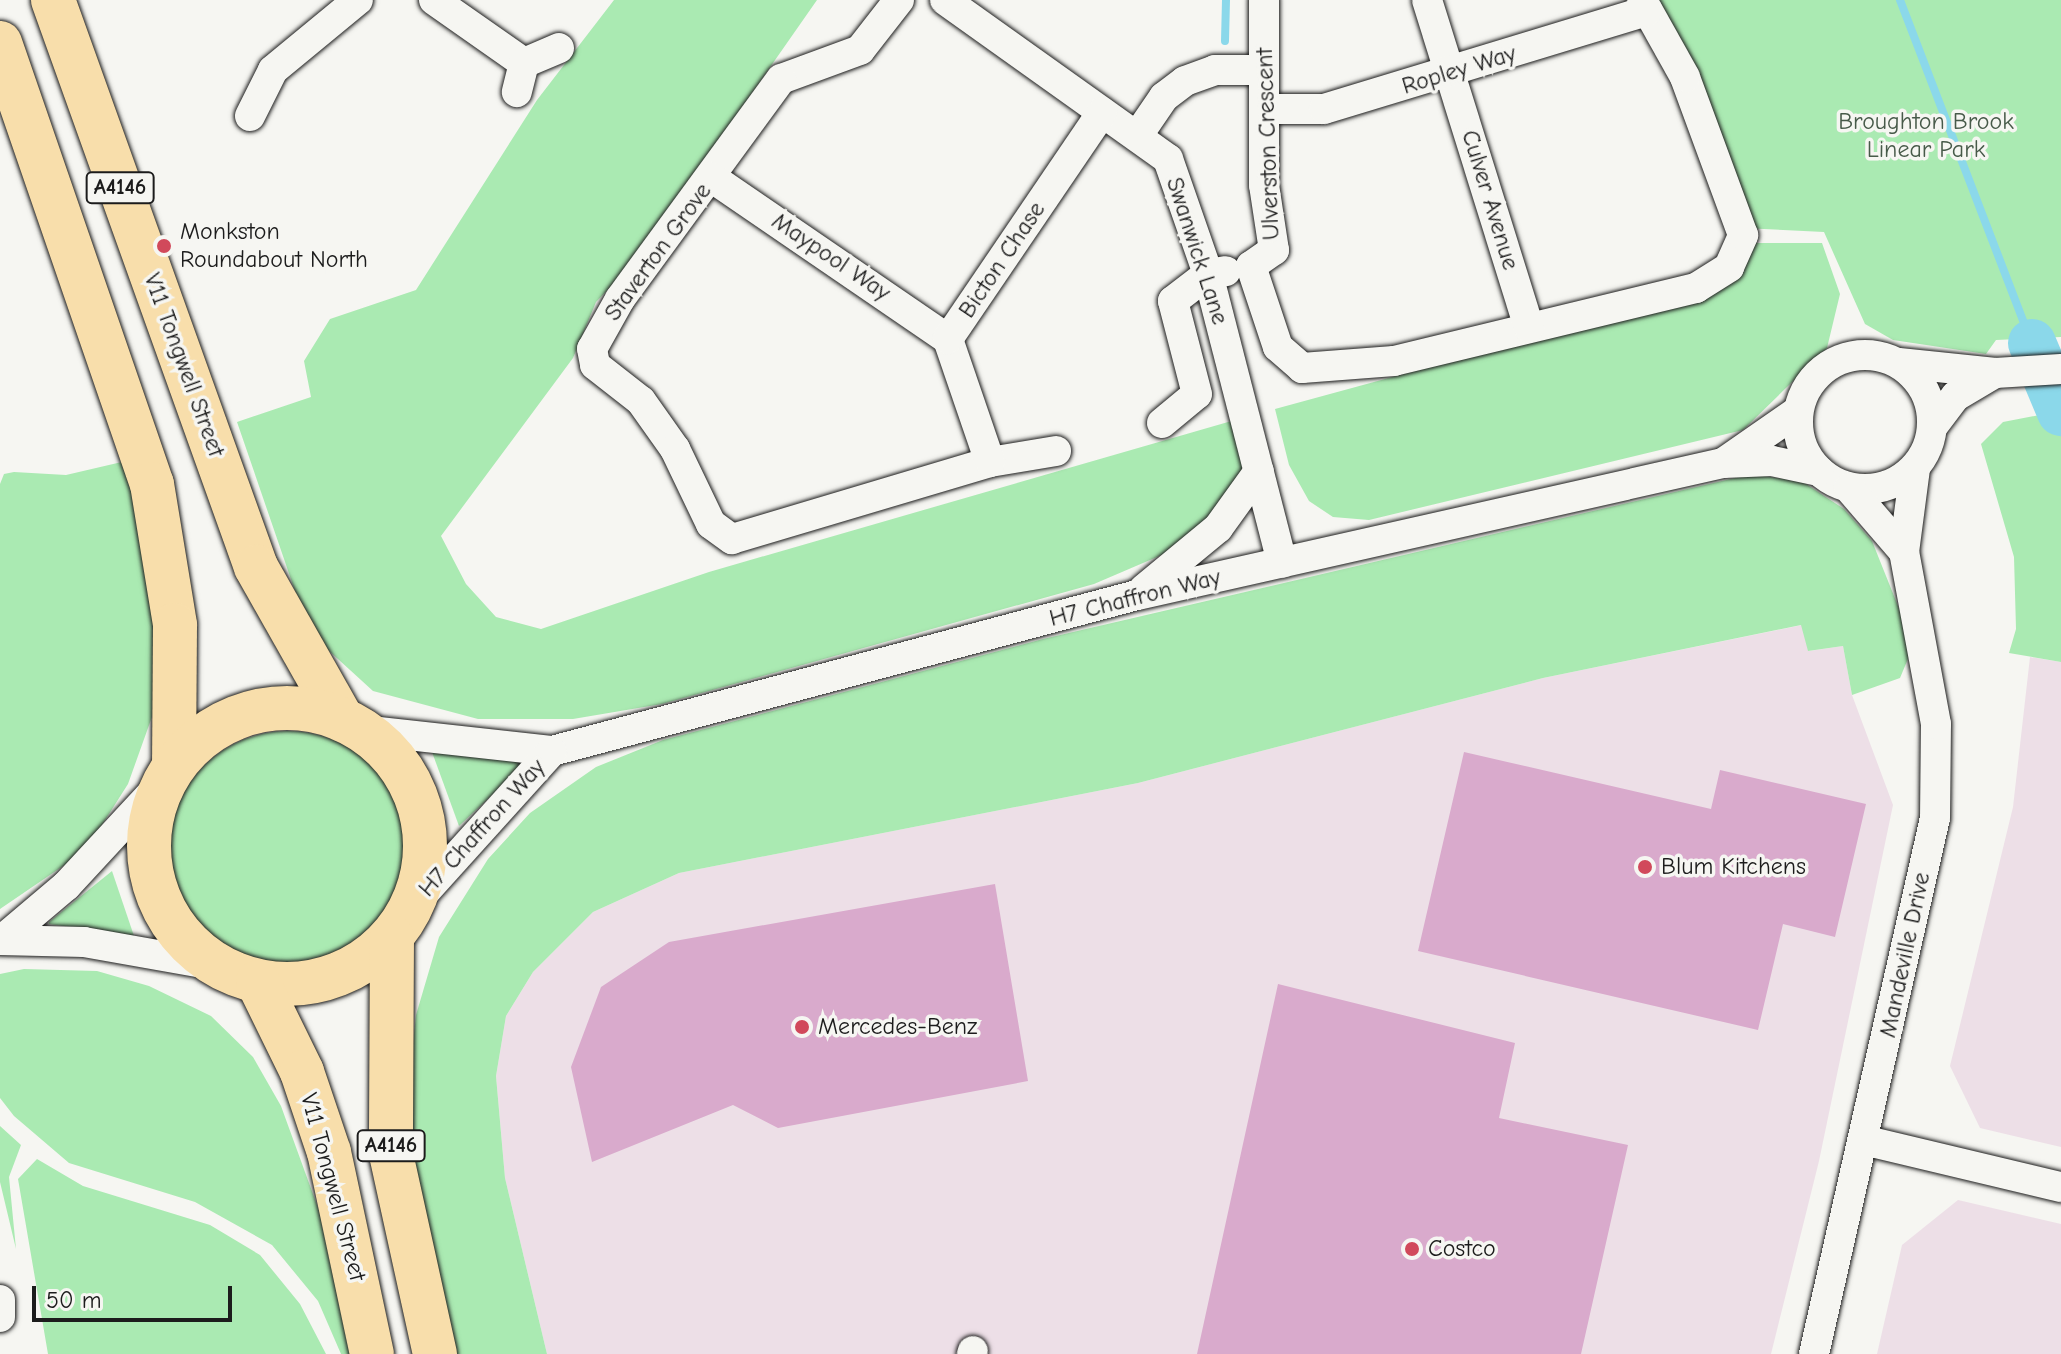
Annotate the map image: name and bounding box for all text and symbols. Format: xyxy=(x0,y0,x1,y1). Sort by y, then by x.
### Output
street label: Ropley Way xyxy=(1398,39,1520,101)
street label: Ulverston Crescent xyxy=(1250,47,1286,241)
park label: Broughton Brook Linear Park xyxy=(1838,108,2014,164)
street label: Culver Avenue xyxy=(1455,127,1525,273)
road number: A4146 xyxy=(84,170,156,206)
street label: Swanwick Lane xyxy=(1160,174,1234,328)
street label: Staverton Grove xyxy=(598,177,718,327)
street label: Bicton Chase xyxy=(953,196,1051,324)
street label: Maypool Way xyxy=(766,207,896,307)
place label: Monkston Roundabout North xyxy=(180,218,368,274)
marker: Monkston Roundabout North xyxy=(155,237,173,255)
street label: V11 Tongwell Street xyxy=(137,269,231,461)
street label: H7 Chaffron Way xyxy=(1046,563,1224,633)
street label: H7 Chaffron Way xyxy=(413,753,551,903)
place label: Blum Kitchens xyxy=(1661,853,1806,881)
marker: Blum Kitchens xyxy=(1636,858,1654,876)
street label: Mandeville Drive xyxy=(1873,870,1937,1040)
place label: Mercedes-Benz xyxy=(818,1013,978,1041)
marker: Mercedes-Benz xyxy=(793,1018,811,1036)
street label: V11 Tongwell Street xyxy=(294,1090,372,1284)
road number: A4146 xyxy=(355,1128,427,1164)
place label: Costco xyxy=(1428,1235,1496,1263)
marker: Costco xyxy=(1403,1240,1421,1258)
scale bar xyxy=(36,1270,236,1320)
text: 50 m xyxy=(46,1286,102,1314)

